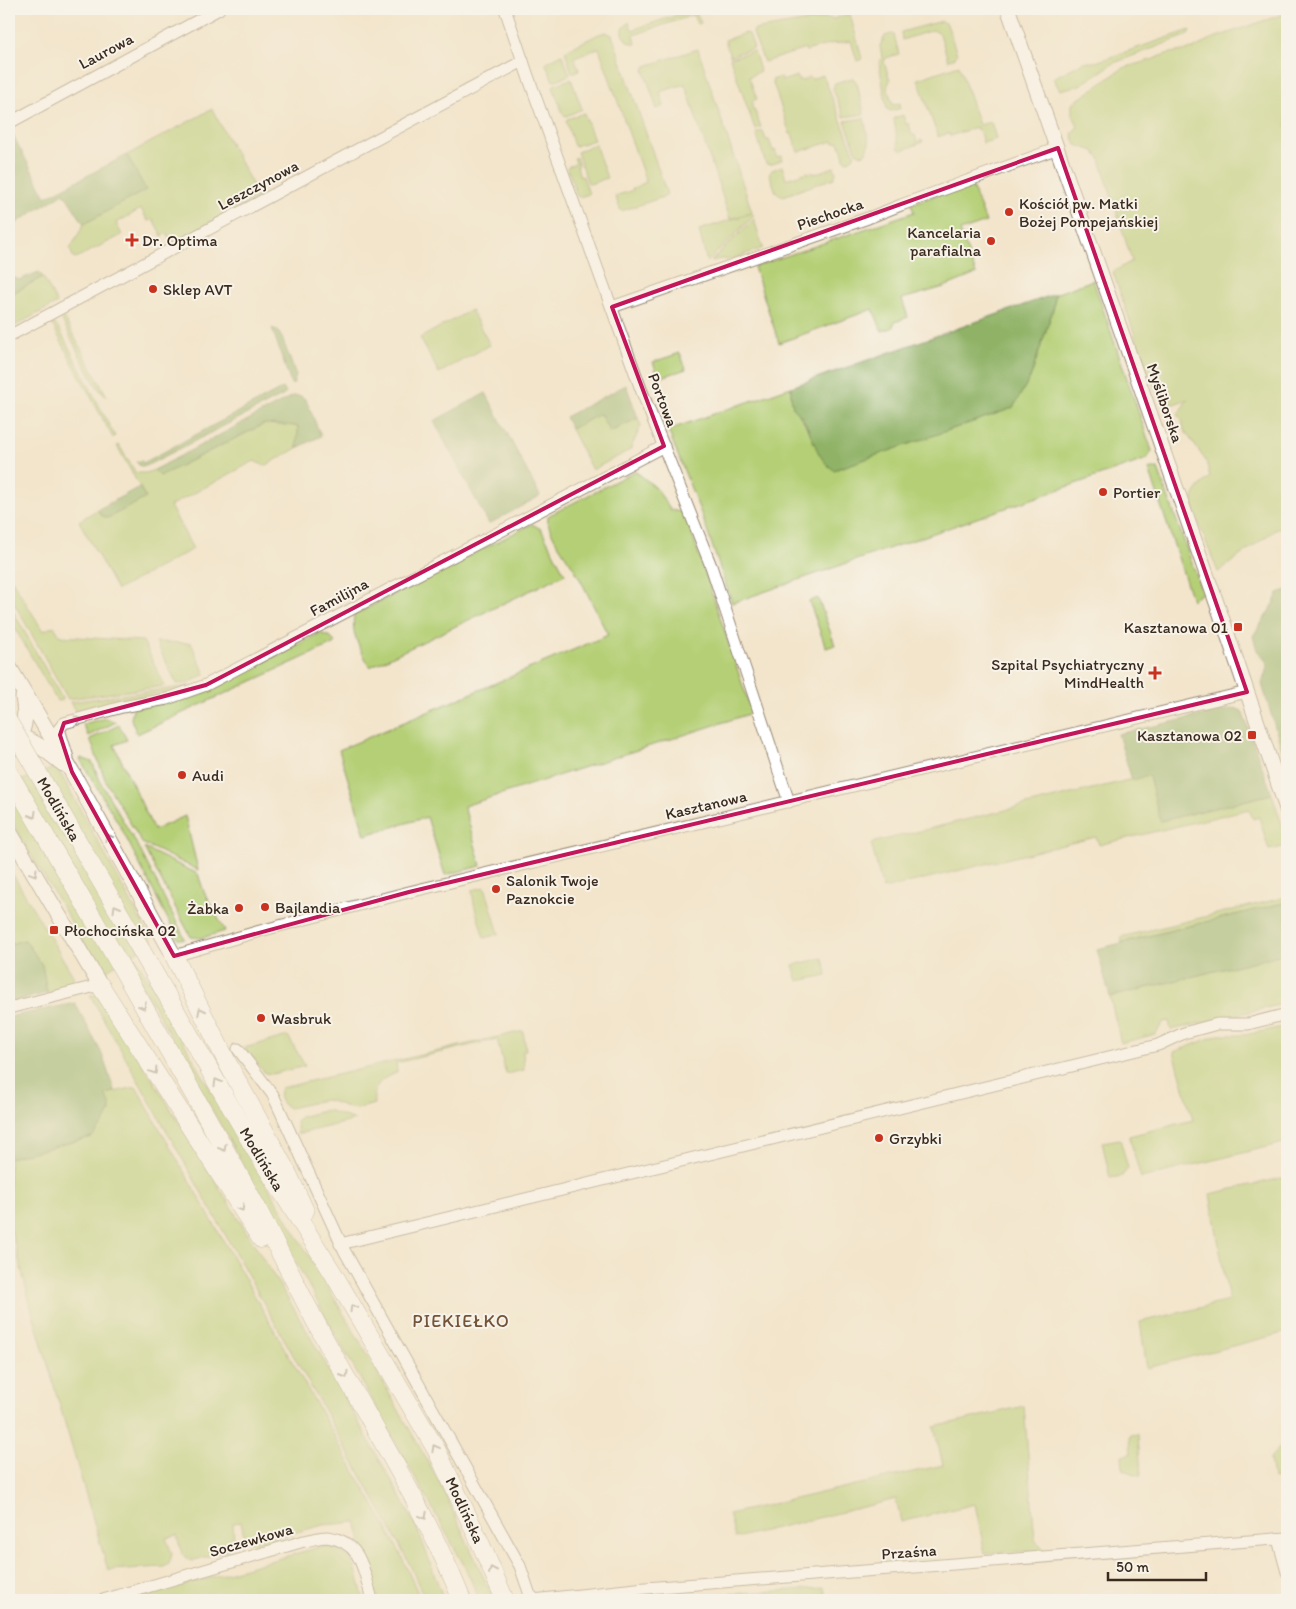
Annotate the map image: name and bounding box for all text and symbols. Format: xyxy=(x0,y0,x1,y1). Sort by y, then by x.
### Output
street label: Laurowa xyxy=(76,28,137,73)
street label: Leszczynowa xyxy=(214,156,302,214)
street label: Piechocka xyxy=(794,194,866,234)
place label: Kościół pw. Matki Bożej Pompejańskiej xyxy=(1019,194,1158,231)
marker: Kościół pw. Matki Bożej Pompejańskiej xyxy=(1003,206,1015,218)
place label: Kancelaria parafialna xyxy=(907,223,982,260)
place label: Dr. Optima xyxy=(142,231,218,250)
marker: Dr. Optima xyxy=(126,234,138,246)
marker: Kancelaria parafialna xyxy=(985,235,997,247)
place label: Sklep AVT xyxy=(163,280,233,299)
marker: Sklep AVT xyxy=(147,283,159,295)
street label: Myśliborska xyxy=(1143,361,1188,446)
street label: Portowa xyxy=(644,370,682,430)
place label: Portier xyxy=(1113,483,1161,502)
marker: Portier xyxy=(1097,486,1109,498)
street label: Familijna xyxy=(307,573,372,620)
place label: Kasztanowa 01 xyxy=(1124,618,1229,637)
marker: Kasztanowa 01 xyxy=(1232,621,1244,633)
place label: Szpital Psychiatryczny MindHealth xyxy=(991,655,1144,692)
marker: Szpital Psychiatryczny MindHealth xyxy=(1148,666,1162,680)
one-way arrow xyxy=(73,715,81,725)
place label: Kasztanowa 02 xyxy=(1137,726,1243,745)
marker: Kasztanowa 02 xyxy=(1246,729,1258,741)
place label: Audi xyxy=(192,766,224,785)
marker: Audi xyxy=(176,769,188,781)
street label: Modlińska xyxy=(33,773,85,845)
street label: Kasztanowa xyxy=(663,786,749,824)
one-way arrow xyxy=(27,810,37,819)
one-way arrow xyxy=(104,833,114,842)
one-way arrow xyxy=(27,868,37,877)
place label: Salonik Twoje Paznokcie xyxy=(506,871,599,908)
marker: Salonik Twoje Paznokcie xyxy=(490,883,502,895)
place label: Bajlandia xyxy=(275,898,341,917)
place label: Żabka xyxy=(187,899,229,918)
marker: Bajlandia xyxy=(259,901,271,913)
marker: Żabka xyxy=(233,902,245,914)
one-way arrow xyxy=(113,905,123,914)
place label: Płochocińska 02 xyxy=(64,921,176,940)
marker: Płochocińska 02 xyxy=(48,924,60,936)
one-way arrow xyxy=(137,1001,147,1010)
one-way arrow xyxy=(197,1007,207,1016)
place label: Wasbruk xyxy=(271,1009,332,1028)
marker: Wasbruk xyxy=(255,1012,267,1024)
one-way arrow xyxy=(148,1065,158,1074)
one-way arrow xyxy=(213,1079,223,1088)
street label: Modlińska xyxy=(236,1124,289,1195)
place label: Grzybki xyxy=(889,1129,942,1148)
marker: Grzybki xyxy=(873,1132,885,1144)
one-way arrow xyxy=(217,1142,227,1151)
one-way arrow xyxy=(235,1203,244,1212)
one-way arrow xyxy=(350,1304,360,1313)
district label: PIEKIEŁKO xyxy=(412,1310,510,1332)
one-way arrow xyxy=(338,1369,348,1378)
one-way arrow xyxy=(431,1445,441,1454)
street label: Modlińska xyxy=(441,1474,489,1547)
one-way arrow xyxy=(418,1511,428,1520)
street label: Soczewkowa xyxy=(207,1519,296,1561)
street label: Przaśna xyxy=(881,1541,937,1563)
scale bar xyxy=(1108,1549,1206,1581)
text: 50 m xyxy=(1116,1558,1149,1576)
one-way arrow xyxy=(488,1566,499,1575)

